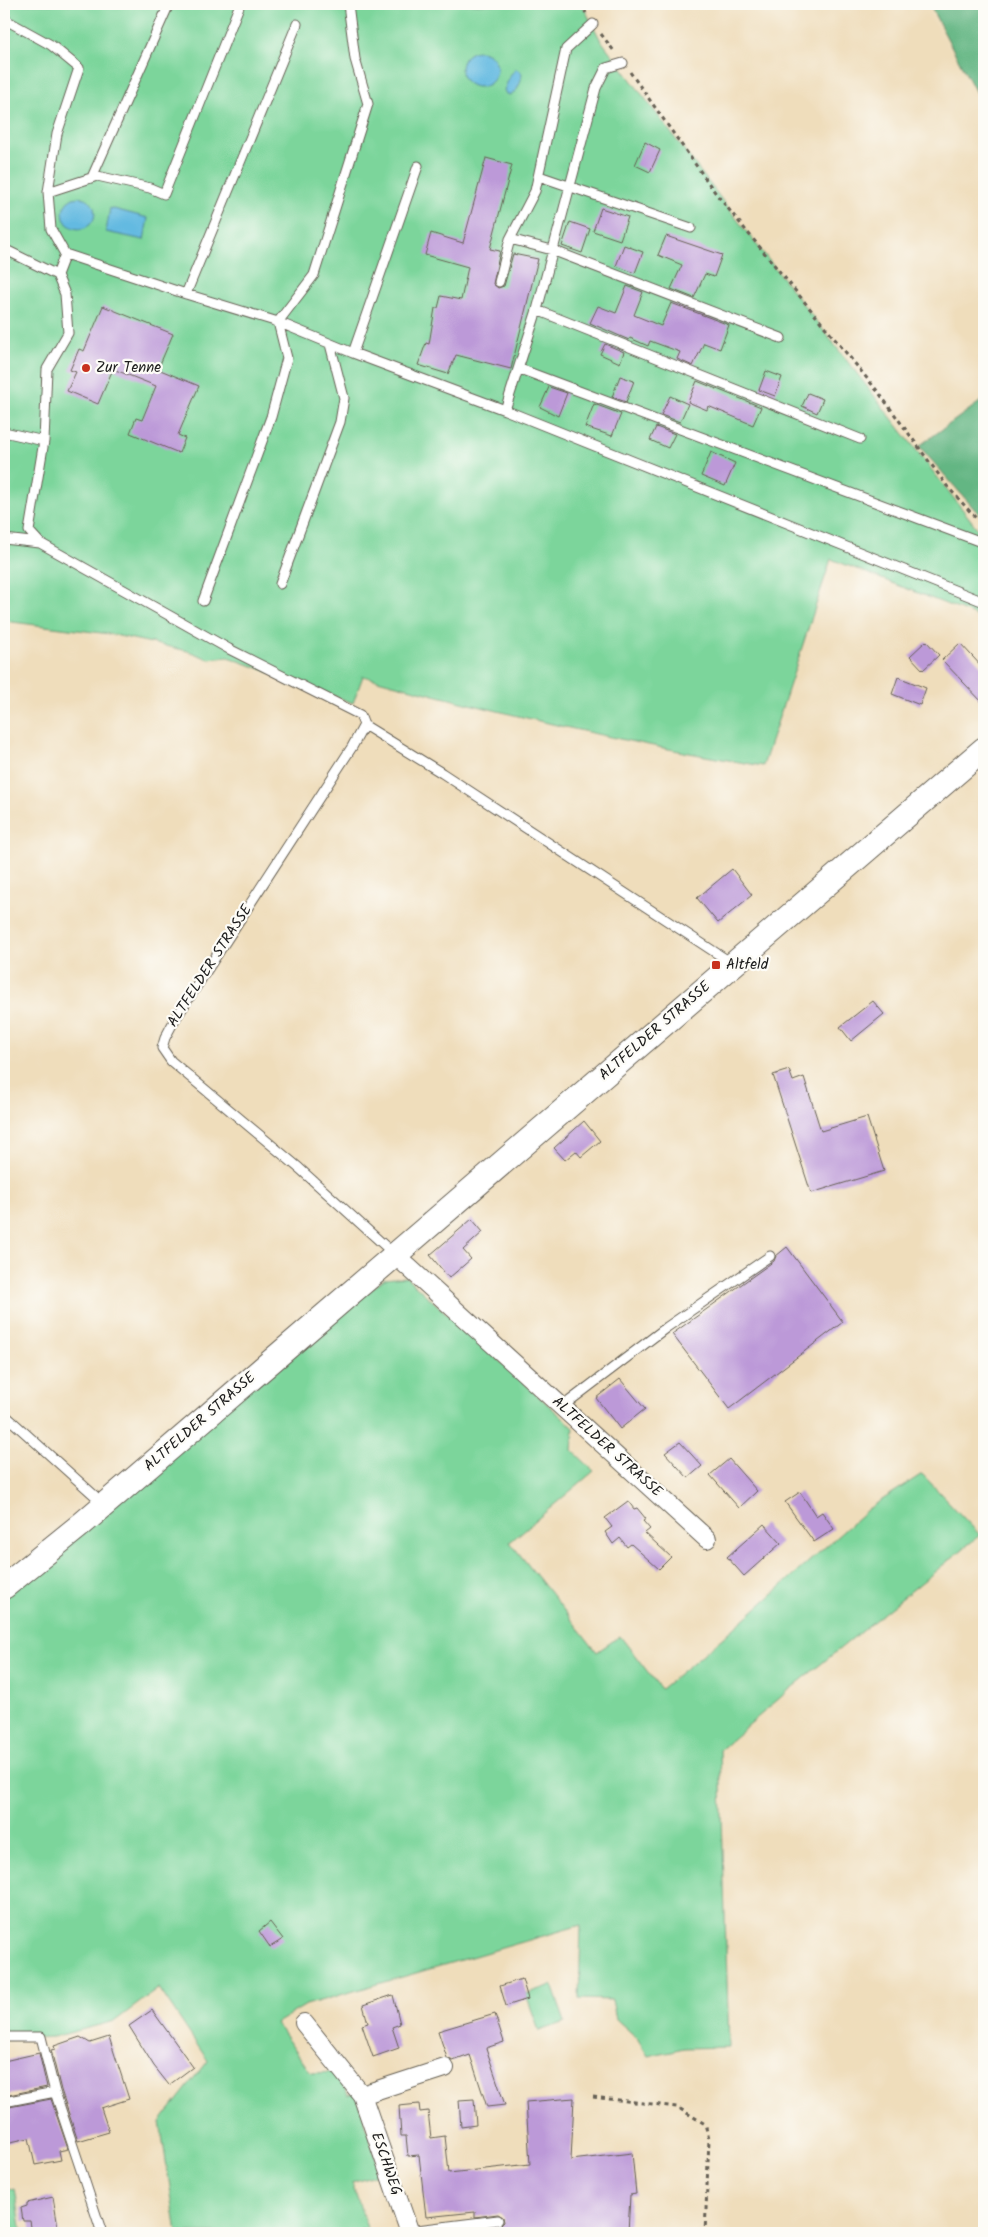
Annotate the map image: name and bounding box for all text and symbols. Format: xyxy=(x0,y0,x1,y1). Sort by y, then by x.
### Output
place label: Zur Tenne xyxy=(96,356,161,380)
marker: Zur Tenne xyxy=(80,362,92,374)
street label: ALTFELDER STRASSE xyxy=(161,899,259,1032)
place label: Altfeld xyxy=(726,953,769,977)
marker: Altfeld xyxy=(710,959,722,971)
street label: ALTFELDER STRASSE xyxy=(594,975,717,1087)
street label: ALTFELDER STRASSE xyxy=(139,1366,262,1478)
street label: ALTFELDER STRASSE xyxy=(546,1391,669,1504)
street label: ESCHWEG xyxy=(364,2129,408,2199)

